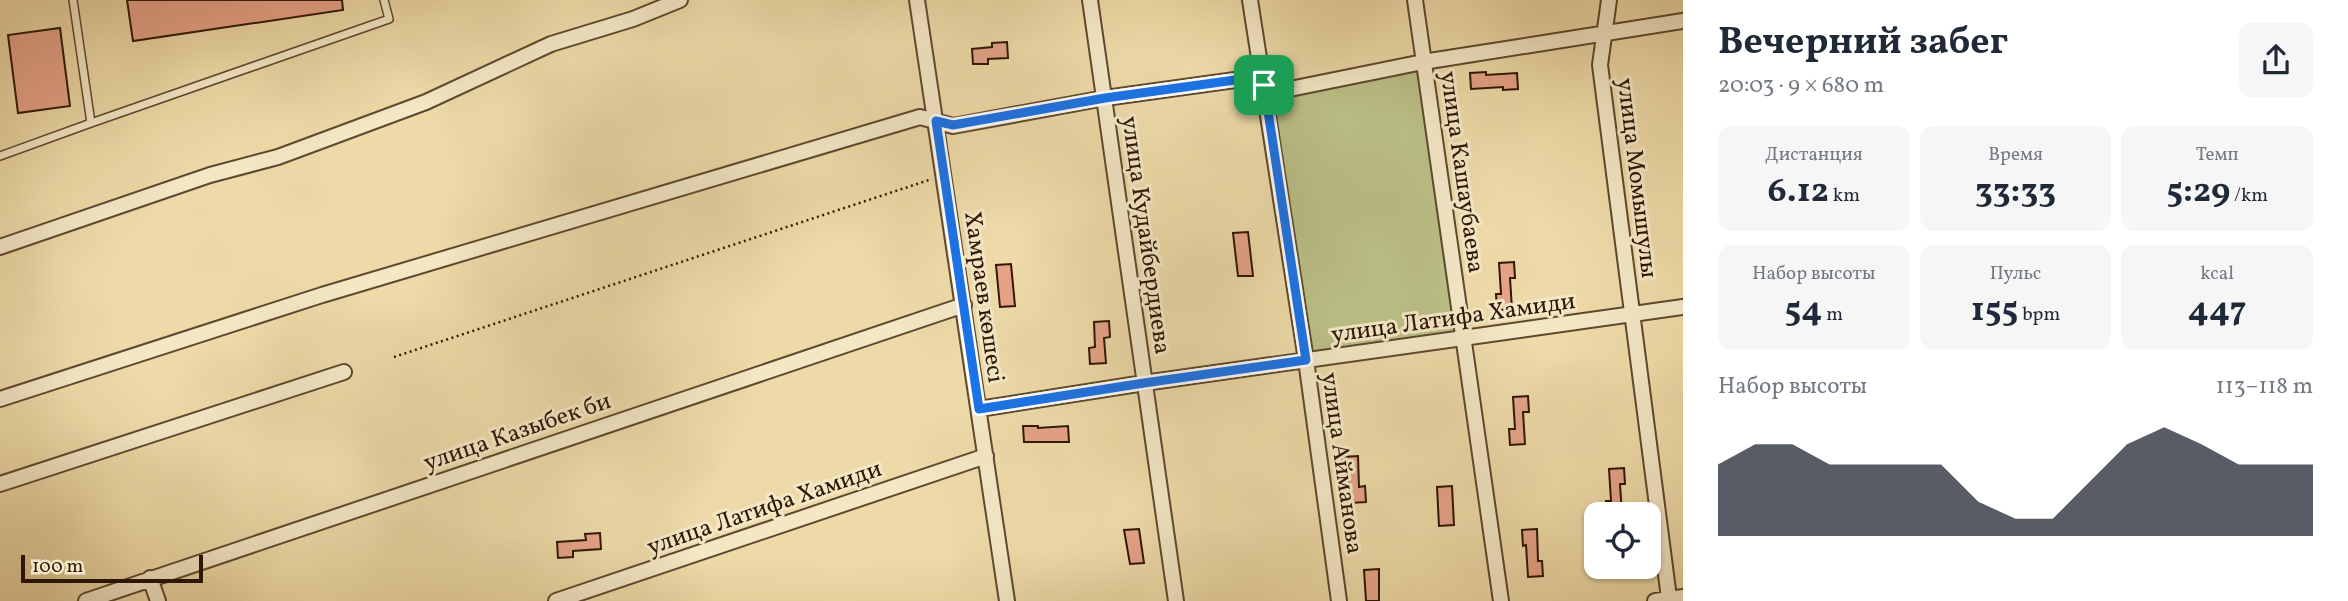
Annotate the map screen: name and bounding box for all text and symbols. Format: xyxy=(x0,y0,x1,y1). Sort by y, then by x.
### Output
text: Вечерний забег xyxy=(1718,17,2008,70)
button: share xyxy=(2239,23,2313,97)
pin xyxy=(1234,55,1294,115)
icon: arrive xyxy=(1245,66,1283,104)
street label: улица Кашаубаева xyxy=(1430,69,1492,275)
text: 20:03 · 9 × 680 m xyxy=(1718,70,1884,102)
street label: улица Момышулы xyxy=(1607,76,1665,280)
street label: улица Кудайбердиева xyxy=(1111,114,1179,357)
text: Дистанция xyxy=(1765,142,1863,168)
text: Время xyxy=(1988,142,2043,168)
text: Темп xyxy=(2196,142,2239,168)
text: 6.12 xyxy=(1768,168,1829,216)
text: 33:33 xyxy=(1975,168,2056,216)
text: 5:29 xyxy=(2166,168,2230,216)
text: km xyxy=(1829,183,1860,209)
text: /km xyxy=(2230,183,2268,209)
street label: Хамраев көшесі xyxy=(954,209,1012,385)
text: Набор высоты xyxy=(1752,261,1875,287)
text: Пульс xyxy=(1990,261,2041,287)
text: kcal xyxy=(2200,261,2234,287)
street label: улица Латифа Хамиди xyxy=(1329,285,1578,353)
text: 54 xyxy=(1784,287,1823,335)
text: 155 xyxy=(1971,287,2018,335)
text: 447 xyxy=(2188,287,2247,335)
text: m xyxy=(1823,302,1843,328)
text: bpm xyxy=(2018,302,2060,328)
street label: улица Айманова xyxy=(1311,370,1371,556)
text: Набор высоты xyxy=(1718,371,1867,403)
text: 113–118 m xyxy=(2216,371,2313,403)
street label: улица Казыбек би xyxy=(419,385,616,481)
street label: улица Латифа Хамиди xyxy=(643,453,887,565)
map controls xyxy=(1584,502,1661,579)
button: locate xyxy=(1584,502,1661,579)
scale bar xyxy=(21,552,203,584)
text: 100 m xyxy=(32,554,83,580)

